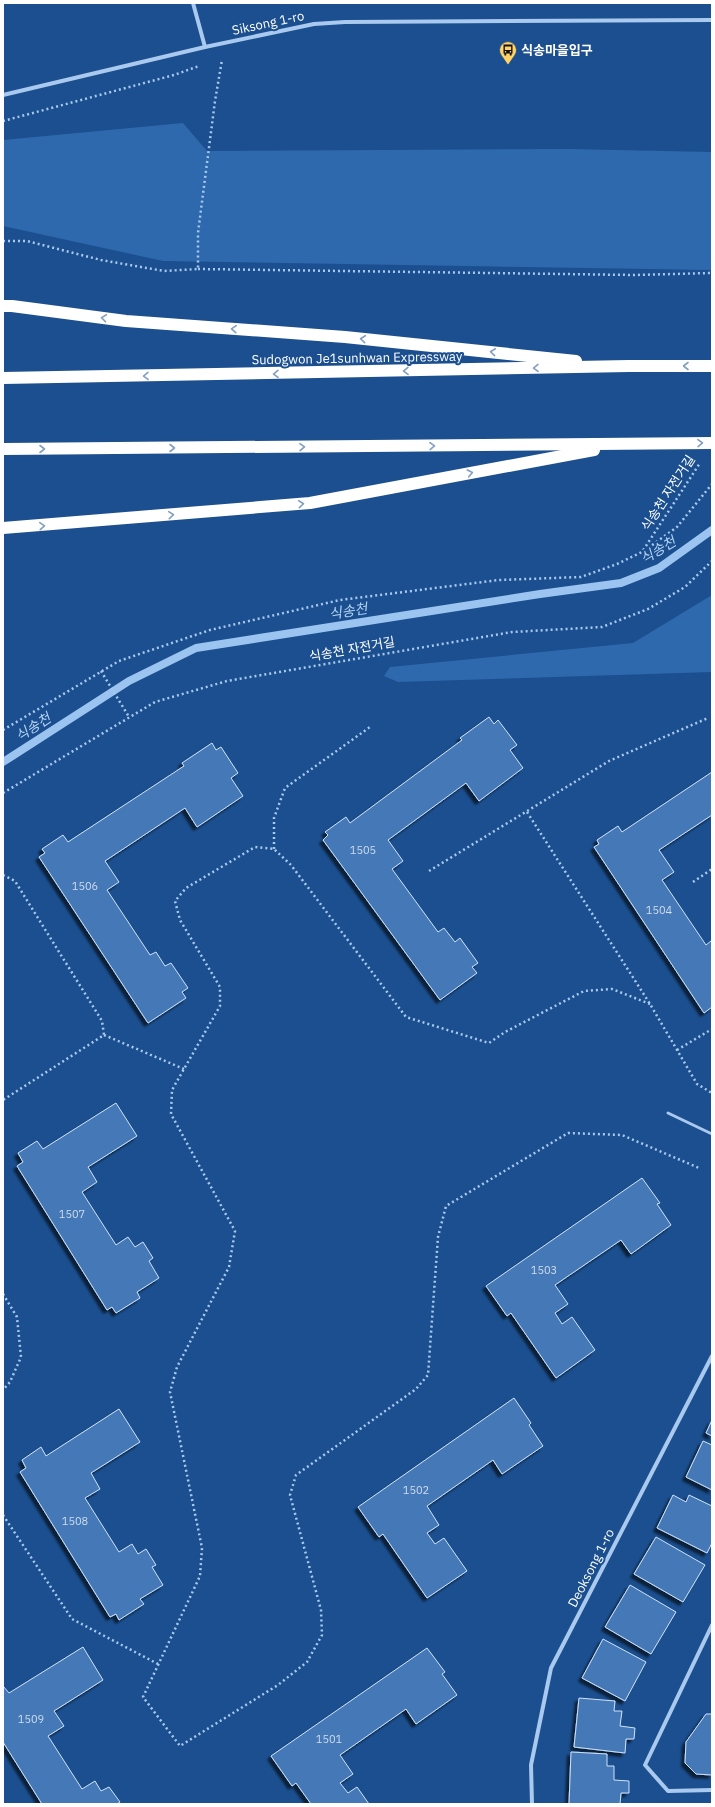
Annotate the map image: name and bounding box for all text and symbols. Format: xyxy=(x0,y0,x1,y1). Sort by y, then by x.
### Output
street label: Siksong 1-ro xyxy=(230,7,306,39)
bus stop icon: 식송마을입구 xyxy=(498,40,518,65)
place label: 식송마을입구 xyxy=(521,42,593,59)
one-way arrow xyxy=(101,314,107,323)
one-way arrow xyxy=(231,325,237,334)
one-way arrow xyxy=(360,335,366,344)
street label: Sudogwon Je1sunhwan Expressway xyxy=(251,348,463,368)
one-way arrow xyxy=(490,348,496,357)
one-way arrow xyxy=(683,362,689,370)
one-way arrow xyxy=(533,364,539,372)
one-way arrow xyxy=(403,367,409,375)
one-way arrow xyxy=(273,369,279,378)
one-way arrow xyxy=(143,372,149,380)
one-way arrow xyxy=(697,439,703,447)
one-way arrow xyxy=(429,442,435,450)
one-way arrow xyxy=(299,443,305,451)
one-way arrow xyxy=(169,444,175,452)
one-way arrow xyxy=(39,445,45,453)
street label: 식송천 자전거길 xyxy=(637,452,699,534)
one-way arrow xyxy=(467,470,473,478)
one-way arrow xyxy=(298,500,304,509)
one-way arrow xyxy=(168,511,175,520)
one-way arrow xyxy=(39,521,45,530)
water label: 식송천 xyxy=(637,532,680,568)
water label: 식송천 xyxy=(328,599,370,623)
street label: 식송천 자전거길 xyxy=(308,633,396,665)
water label: 식송천 xyxy=(12,708,55,745)
house number: 1505 xyxy=(350,843,376,857)
house number: 1506 xyxy=(72,879,98,893)
house number: 1504 xyxy=(646,903,673,917)
house number: 1507 xyxy=(59,1207,85,1221)
house number: 1503 xyxy=(531,1263,557,1277)
house number: 1502 xyxy=(403,1483,429,1497)
house number: 1508 xyxy=(62,1514,88,1528)
street label: Deoksong 1-ro xyxy=(564,1526,618,1610)
house number: 1509 xyxy=(18,1712,44,1726)
house number: 1501 xyxy=(316,1732,343,1746)

